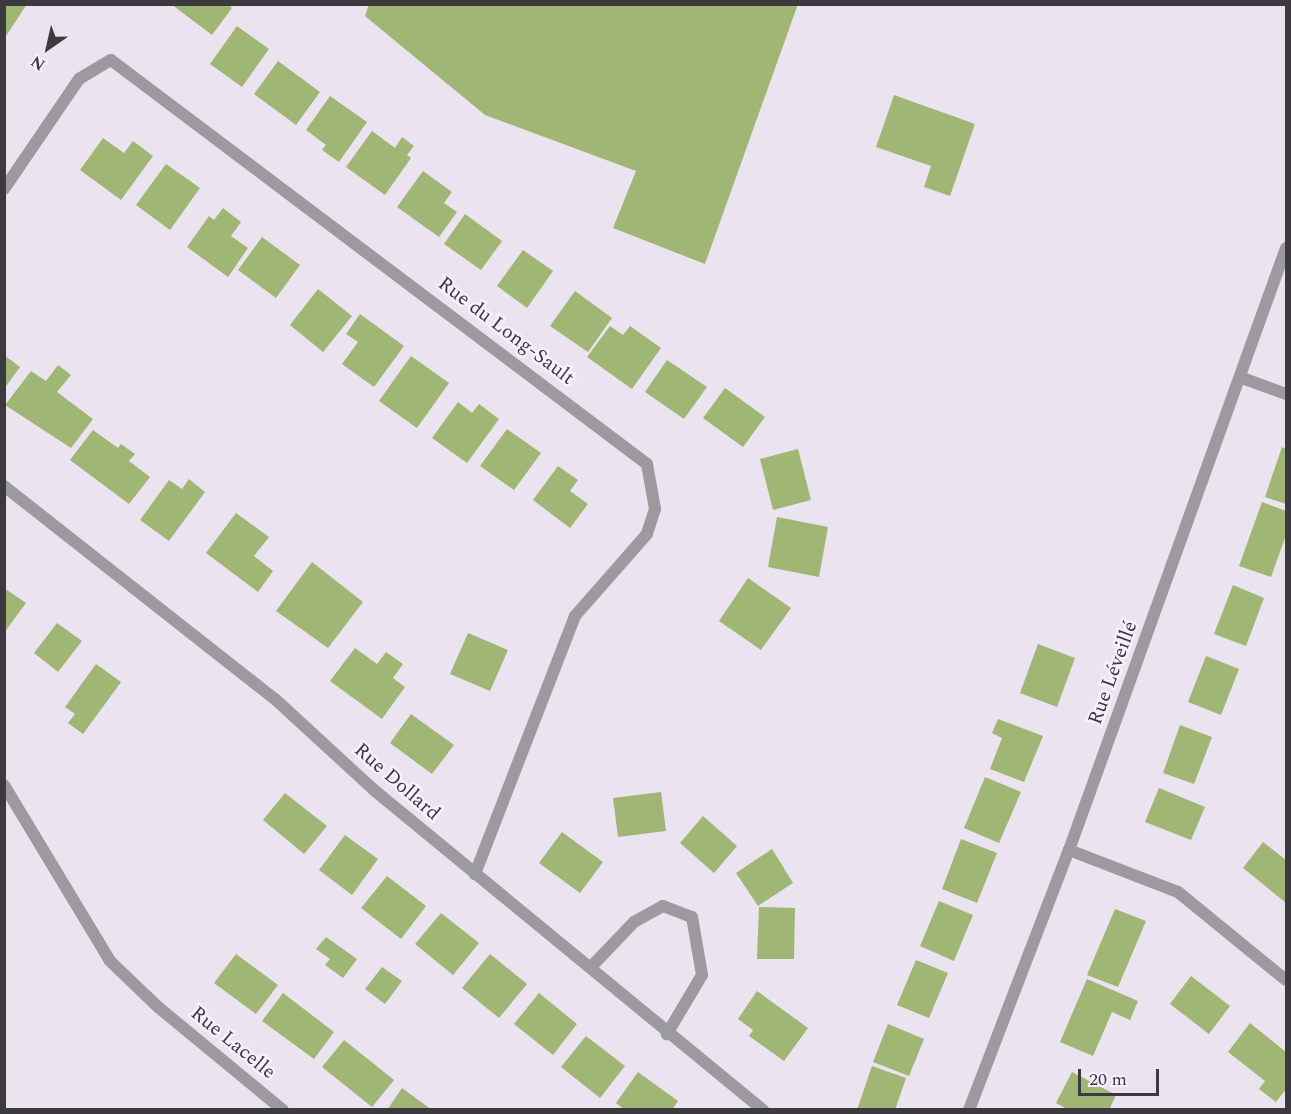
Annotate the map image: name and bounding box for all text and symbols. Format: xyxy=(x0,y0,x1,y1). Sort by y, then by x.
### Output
north arrow xyxy=(18,18,78,78)
text: N xyxy=(26,49,50,77)
street label: Rue du Long-Sault xyxy=(433,272,579,390)
street label: Rue Léveillé xyxy=(1083,618,1143,728)
street label: Rue Dollard xyxy=(349,738,445,826)
street label: Rue Lacelle xyxy=(186,1002,280,1084)
scale bar xyxy=(1081,1057,1162,1095)
text: 20 m xyxy=(1089,1066,1127,1093)

